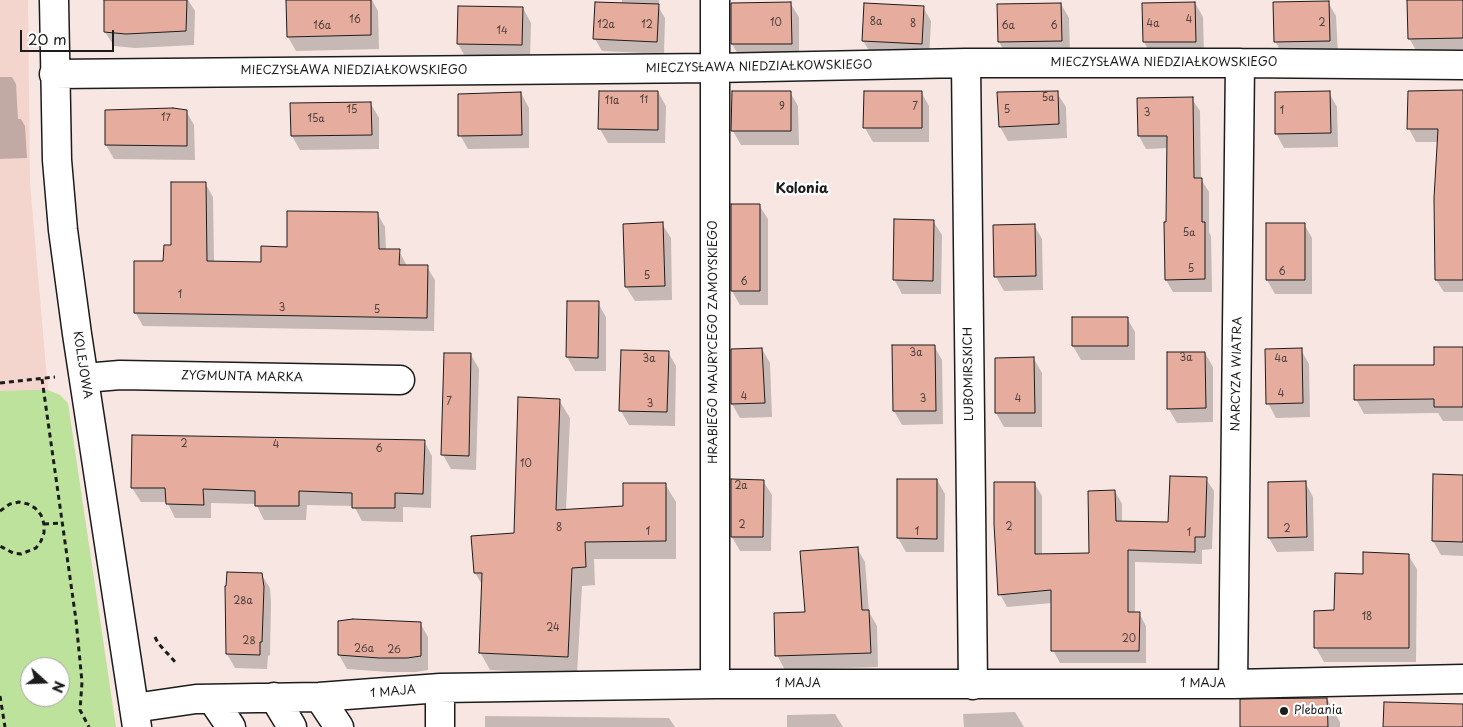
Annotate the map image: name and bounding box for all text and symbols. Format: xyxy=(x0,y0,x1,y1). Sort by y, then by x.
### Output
house number: 16 xyxy=(349,14,361,26)
house number: 4 xyxy=(1186,14,1192,26)
house number: 8a xyxy=(870,16,882,28)
house number: 10 xyxy=(770,17,782,29)
house number: 2 xyxy=(1318,17,1326,29)
house number: 8 xyxy=(910,18,916,30)
house number: 4a xyxy=(1147,18,1159,30)
house number: 12a xyxy=(597,19,615,31)
house number: 12 xyxy=(641,19,653,31)
scale bar xyxy=(22,20,116,52)
house number: 16a xyxy=(313,20,331,32)
house number: 6a xyxy=(1001,20,1015,32)
house number: 6 xyxy=(1050,20,1058,32)
house number: 14 xyxy=(496,25,508,37)
text: 20 m xyxy=(28,27,67,50)
street label: MIECZYSŁAWA NIEDZIAŁKOWSKIEGO xyxy=(1051,56,1277,70)
street label: MIECZYSŁAWA NIEDZIAŁKOWSKIEGO xyxy=(646,58,872,76)
street label: MIECZYSŁAWA NIEDZIAŁKOWSKIEGO xyxy=(241,64,467,78)
house number: 5a xyxy=(1042,92,1054,104)
house number: 11 xyxy=(640,94,648,106)
house number: 11a xyxy=(605,95,619,107)
house number: 9 xyxy=(779,101,785,113)
house number: 7 xyxy=(912,101,918,113)
house number: 15 xyxy=(347,104,357,116)
house number: 5 xyxy=(1004,104,1010,116)
house number: 1 xyxy=(1280,105,1284,117)
house number: 3 xyxy=(1144,107,1150,119)
house number: 17 xyxy=(161,112,171,124)
house number: 15a xyxy=(307,113,325,125)
district label: Kolonia xyxy=(775,181,829,197)
street label: HRABIEGO MAURYCEGO ZAMOYSKIEGO xyxy=(707,220,721,464)
house number: 5a xyxy=(1183,227,1195,239)
house number: 5 xyxy=(1188,263,1194,275)
house number: 6 xyxy=(1278,266,1286,278)
house number: 5 xyxy=(644,270,650,282)
house number: 6 xyxy=(740,276,748,288)
house number: 1 xyxy=(178,289,182,301)
house number: 3 xyxy=(279,302,285,314)
house number: 5 xyxy=(374,304,380,316)
street label: NARCYZA WIATRA xyxy=(1229,316,1245,432)
street label: LUBOMIRSKICH xyxy=(961,327,977,421)
street label: KOLEJOWA xyxy=(70,330,94,400)
house number: 3a xyxy=(910,347,922,359)
house number: 3a xyxy=(1180,352,1192,364)
house number: 3a xyxy=(643,353,655,365)
house number: 4a xyxy=(1275,353,1287,365)
street label: ZYGMUNTA MARKA xyxy=(181,369,303,385)
house number: 4 xyxy=(1278,388,1284,400)
house number: 4 xyxy=(741,391,747,403)
house number: 3 xyxy=(920,393,926,405)
house number: 4 xyxy=(1015,393,1021,405)
house number: 7 xyxy=(446,396,452,408)
house number: 3 xyxy=(647,398,653,410)
house number: 2 xyxy=(180,438,188,450)
house number: 4 xyxy=(273,439,279,451)
house number: 6 xyxy=(375,443,383,455)
house number: 10 xyxy=(520,458,532,470)
house number: 2a xyxy=(734,480,748,492)
house number: 2 xyxy=(738,519,746,531)
house number: 2 xyxy=(1005,521,1013,533)
house number: 8 xyxy=(556,522,562,534)
house number: 2 xyxy=(1283,523,1291,535)
house number: 1 xyxy=(646,526,650,538)
house number: 1 xyxy=(915,526,919,538)
house number: 1 xyxy=(1187,527,1191,539)
house number: 28a xyxy=(233,595,253,607)
house number: 18 xyxy=(1362,611,1372,623)
house number: 24 xyxy=(546,622,560,634)
house number: 20 xyxy=(1122,633,1136,645)
house number: 28 xyxy=(242,635,256,647)
house number: 26a xyxy=(354,643,374,655)
house number: 26 xyxy=(387,644,401,656)
north arrow xyxy=(20,657,70,707)
street label: 1 MAJA xyxy=(775,677,821,691)
street label: 1 MAJA xyxy=(1180,677,1226,691)
text: N xyxy=(47,678,70,696)
street label: 1 MAJA xyxy=(370,683,416,701)
place label: Plebania xyxy=(1294,704,1342,718)
marker: Plebania xyxy=(1278,705,1290,717)

